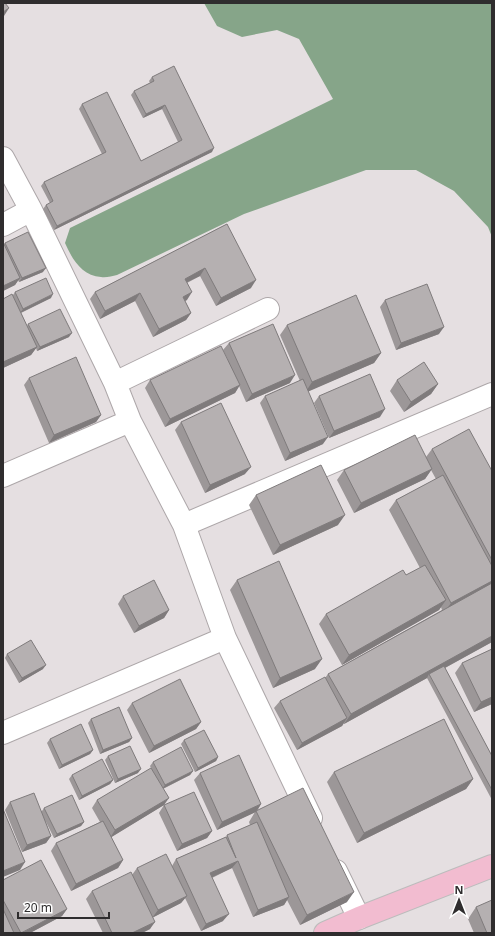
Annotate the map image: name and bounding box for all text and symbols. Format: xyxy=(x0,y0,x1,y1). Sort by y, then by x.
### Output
north arrow xyxy=(439,880,479,920)
text: N xyxy=(455,882,463,897)
scale bar xyxy=(18,894,109,920)
text: 20 m xyxy=(24,899,52,916)

